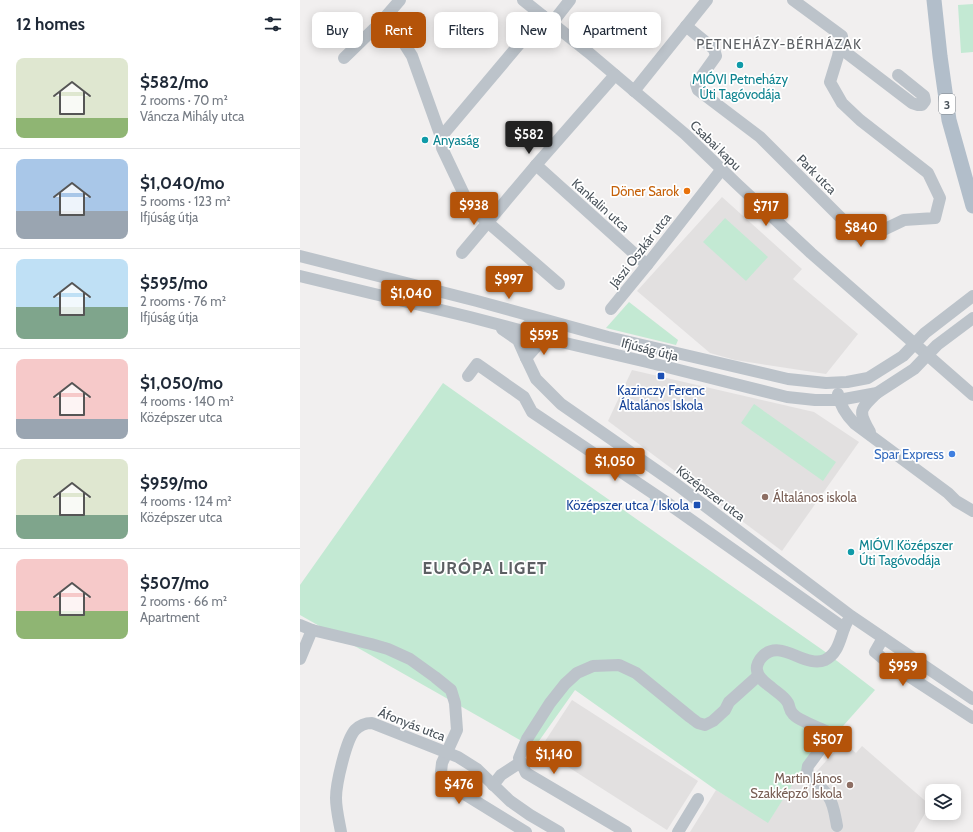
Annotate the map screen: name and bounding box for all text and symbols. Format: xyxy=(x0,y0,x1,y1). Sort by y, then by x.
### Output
chip: Buy xyxy=(312,12,363,48)
chip: Rent xyxy=(371,12,426,48)
chip: Filters xyxy=(434,12,498,48)
chip: New xyxy=(506,12,561,48)
chip: Apartment xyxy=(569,12,661,48)
icon: filters xyxy=(262,13,284,35)
text: 12 homes xyxy=(16,14,85,34)
district label: PETNEHÁZY-BÉRHÁZAK xyxy=(696,35,862,53)
marker: MIÓVI Petneházy Úti Tagóvodája xyxy=(735,60,745,70)
place label: MIÓVI Petneházy Úti Tagóvodája xyxy=(692,71,788,103)
text: $582/mo xyxy=(140,72,208,92)
icon: home xyxy=(48,74,96,122)
text: 2 rooms · 70 m² xyxy=(140,92,228,108)
road number: 3 xyxy=(939,94,955,114)
text: Váncza Mihály utca xyxy=(140,108,244,124)
street label: Csabai kapu xyxy=(687,117,745,173)
pin: $582 xyxy=(505,121,553,155)
text: $582 xyxy=(514,126,544,142)
place label: Anyaság xyxy=(433,132,479,148)
marker: Anyaság xyxy=(420,135,430,145)
street label: Park utca xyxy=(794,151,841,198)
text: $1,040/mo xyxy=(140,173,224,193)
icon: home xyxy=(48,175,96,223)
street label: Kankalin utca xyxy=(569,175,634,236)
place label: Döner Sarok xyxy=(611,183,679,199)
marker: Döner Sarok xyxy=(682,186,692,196)
pin: $938 xyxy=(450,192,498,226)
text: 5 rooms · 123 m² xyxy=(140,193,231,209)
pin: $717 xyxy=(742,193,790,227)
text: $938 xyxy=(459,197,489,213)
text: $717 xyxy=(753,198,779,214)
text: Ifjúság útja xyxy=(140,209,198,225)
street label: Jászi Oszkár utca xyxy=(605,209,675,291)
pin: $840 xyxy=(837,214,885,248)
text: $840 xyxy=(845,219,877,235)
pin: $997 xyxy=(485,266,533,300)
text: $997 xyxy=(495,271,523,287)
text: $595/mo xyxy=(140,273,208,293)
icon: home xyxy=(48,275,96,323)
pin: $1,040 xyxy=(378,280,444,314)
text: $1,040 xyxy=(390,285,432,301)
text: 2 rooms · 76 m² xyxy=(140,293,226,309)
text: Ifjúság útja xyxy=(140,309,198,325)
pin: $595 xyxy=(520,322,568,356)
text: $595 xyxy=(530,327,558,343)
street label: Ifjúság útja xyxy=(620,334,681,365)
marker: Kazinczy Ferenc Általános Iskola xyxy=(656,371,666,381)
text: $1,050/mo xyxy=(140,373,223,393)
icon: home xyxy=(48,375,96,423)
place label: Kazinczy Ferenc Általános Iskola xyxy=(617,382,705,413)
text: 4 rooms · 140 m² xyxy=(140,393,234,409)
text: Középszer utca xyxy=(140,409,222,425)
place label: Spar Express xyxy=(874,446,945,462)
pin: $1,050 xyxy=(582,448,648,482)
marker: Spar Express xyxy=(947,449,957,459)
text: $1,050 xyxy=(595,453,635,469)
street label: Középszer utca xyxy=(673,462,749,525)
text: $959/mo xyxy=(140,473,208,493)
icon: home xyxy=(48,475,96,523)
place label: Általános iskola xyxy=(773,488,857,505)
marker: Általános iskola xyxy=(760,492,770,502)
text: 4 rooms · 124 m² xyxy=(140,493,232,509)
place label: Középszer utca / Iskola xyxy=(566,497,690,513)
marker: Középszer utca / Iskola xyxy=(692,500,702,510)
text: Középszer utca xyxy=(140,509,222,525)
place label: MIÓVI Középszer Úti Tagóvodája xyxy=(859,537,954,569)
marker: MIÓVI Középszer Úti Tagóvodája xyxy=(846,547,856,557)
district label: EURÓPA LIGET xyxy=(422,558,548,578)
text: $507/mo xyxy=(140,573,209,593)
icon: home xyxy=(48,575,96,623)
text: 2 rooms · 66 m² xyxy=(140,593,227,609)
text: Apartment xyxy=(140,609,200,625)
pin: $959 xyxy=(879,653,927,687)
text: $959 xyxy=(888,658,918,674)
street label: Áfonyás utca xyxy=(376,703,449,744)
pin: $507 xyxy=(804,726,852,760)
text: $507 xyxy=(813,731,843,747)
pin: $1,140 xyxy=(521,741,587,775)
text: $1,140 xyxy=(535,746,573,762)
place label: Martin János Szakképző Iskola xyxy=(750,770,843,801)
pin: $476 xyxy=(435,771,483,805)
text: $476 xyxy=(444,776,474,792)
marker: Martin János Szakképző Iskola xyxy=(845,780,855,790)
map controls xyxy=(925,784,961,820)
button: layers xyxy=(925,784,961,820)

